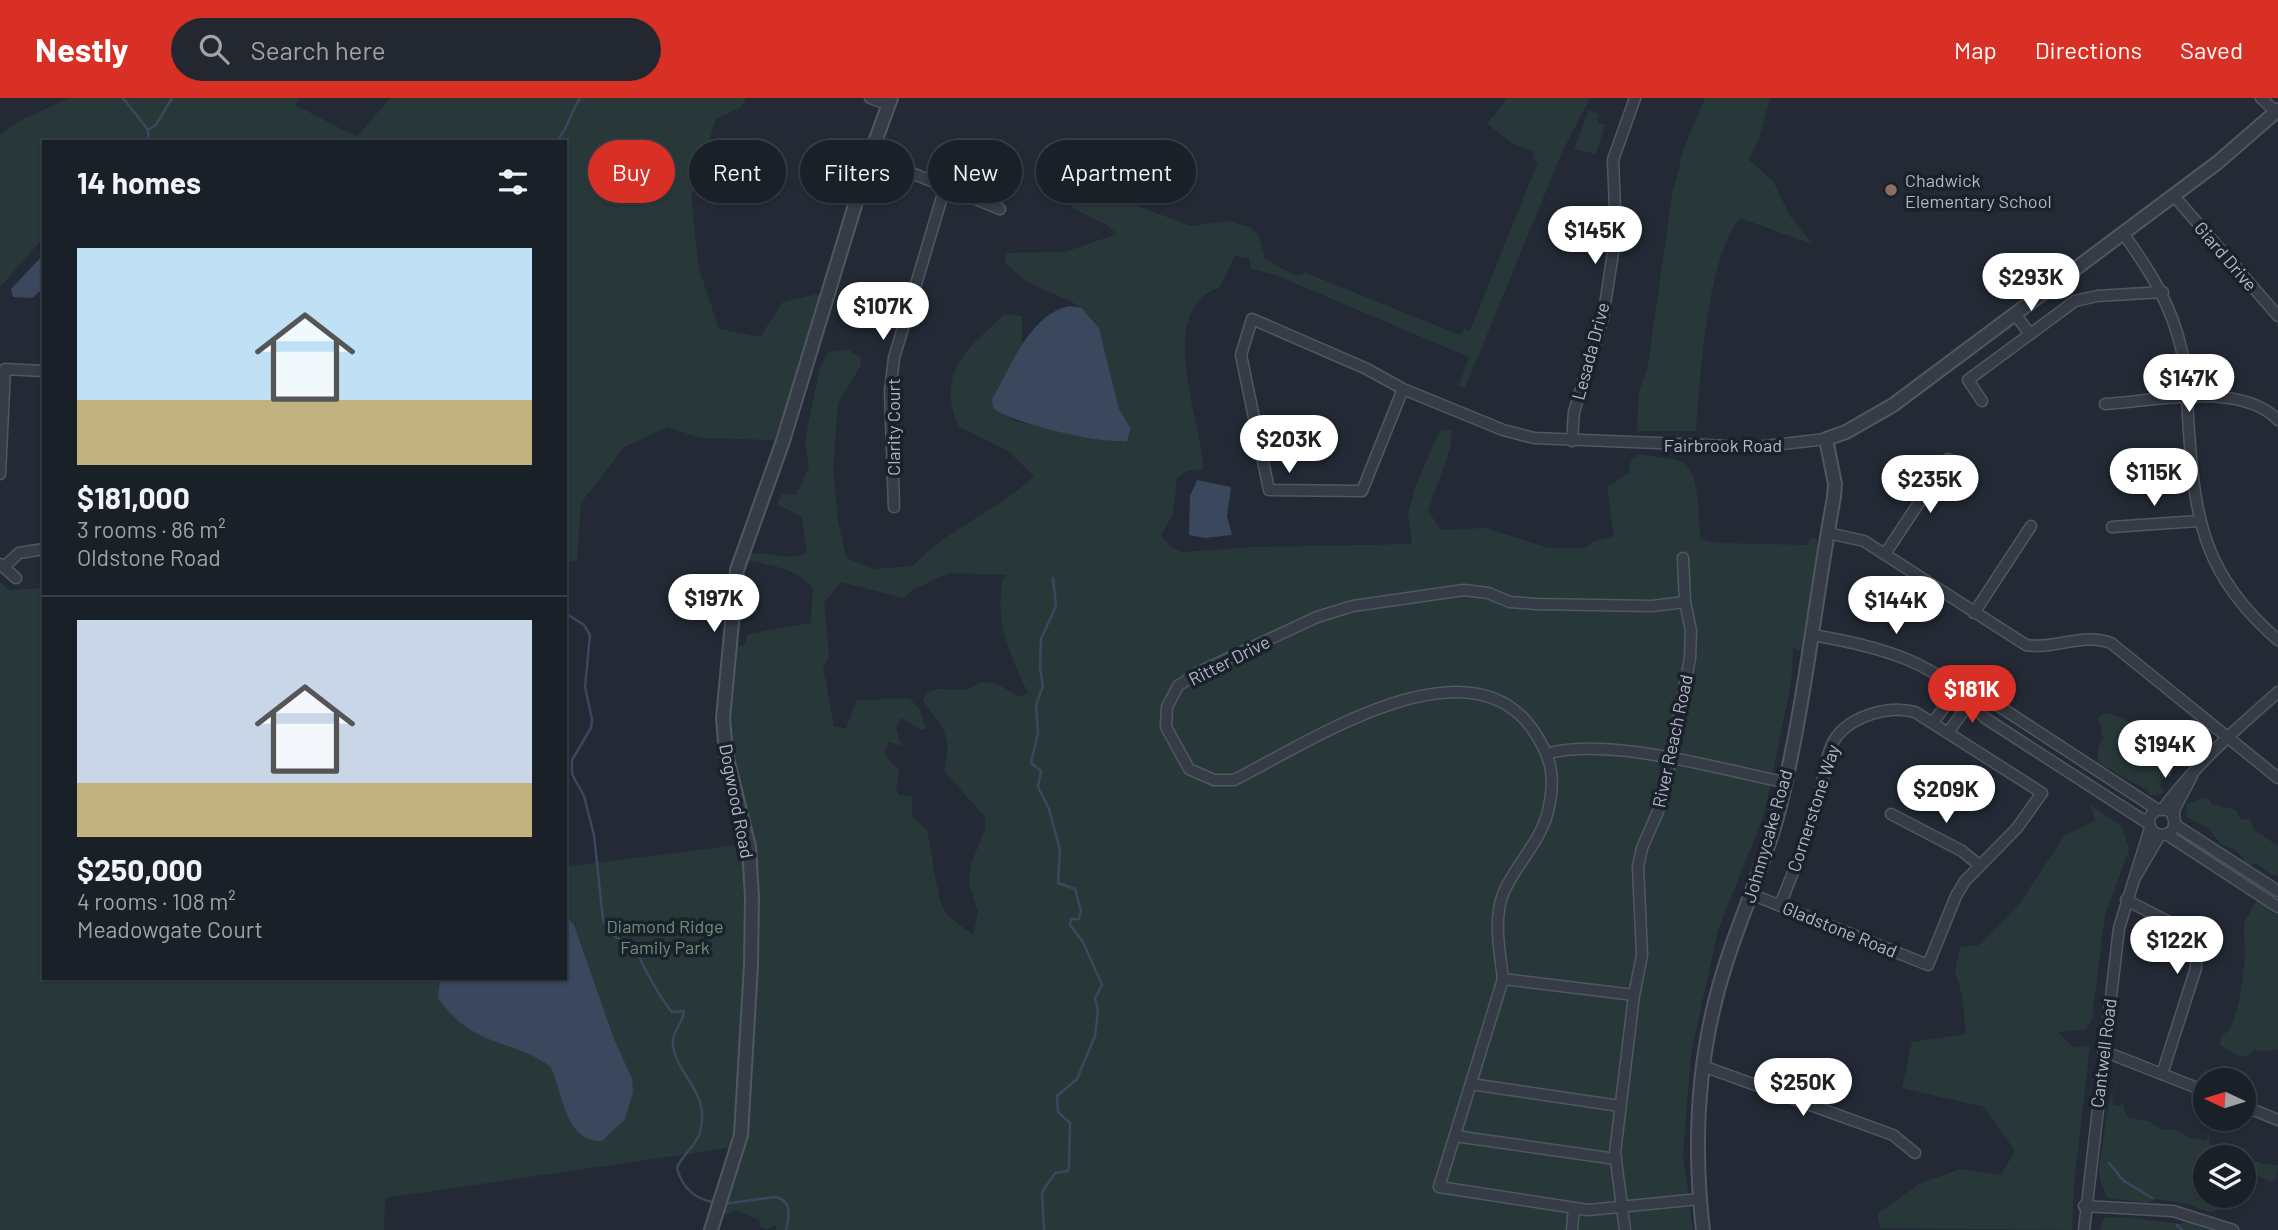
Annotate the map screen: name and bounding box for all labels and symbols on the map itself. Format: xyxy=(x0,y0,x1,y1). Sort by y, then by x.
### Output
place label: Chadwick Elementary School xyxy=(1905,169,2052,212)
marker: Chadwick Elementary School xyxy=(1883,182,1899,198)
pin: $145K xyxy=(1546,206,1644,266)
street label: Giard Drive xyxy=(2190,217,2262,295)
pin: $293K xyxy=(1982,254,2080,313)
pin: $107K xyxy=(834,282,932,342)
street label: Lesada Drive xyxy=(1566,300,1614,402)
pin: $147K xyxy=(2140,354,2238,414)
street label: Clarity Court xyxy=(882,378,904,476)
pin: $203K xyxy=(1240,416,1338,475)
street label: Fairbrook Road xyxy=(1664,434,1782,456)
pin: $115K xyxy=(2105,448,2203,508)
pin: $235K xyxy=(1881,456,1979,515)
pin: $197K xyxy=(665,574,763,634)
pin: $144K xyxy=(1847,576,1945,636)
street label: Ritter Drive xyxy=(1185,630,1273,690)
pin: $181K xyxy=(1923,666,2021,725)
street label: River Reach Road xyxy=(1647,672,1697,810)
pin: $194K xyxy=(2116,720,2214,780)
street label: Cornerstone Way xyxy=(1782,741,1844,875)
street label: Dogwood Road xyxy=(715,742,759,860)
pin: $209K xyxy=(1897,766,1995,825)
street label: Johnnycake Road xyxy=(1737,767,1797,905)
street label: Gladstone Road xyxy=(1780,896,1900,962)
park label: Diamond Ridge Family Park xyxy=(606,915,724,958)
pin: $122K xyxy=(2128,916,2226,976)
street label: Cantwell Road xyxy=(2085,997,2121,1109)
pin: $250K xyxy=(1754,1058,1852,1118)
north arrow xyxy=(2193,1068,2256,1130)

